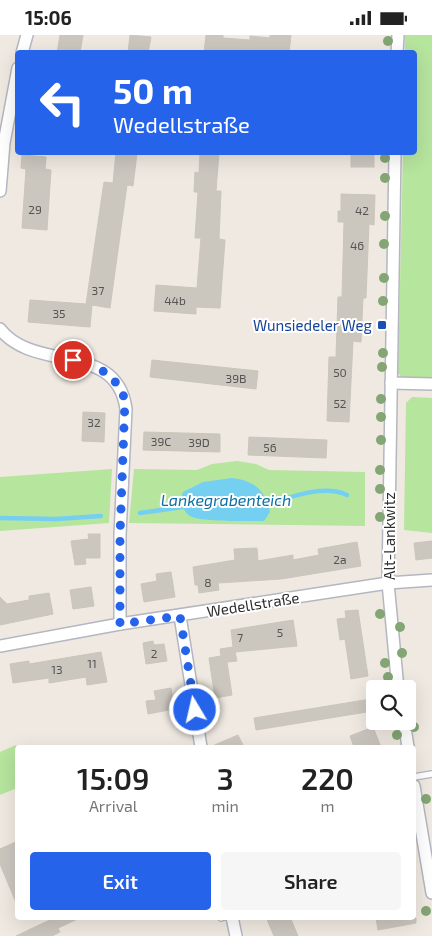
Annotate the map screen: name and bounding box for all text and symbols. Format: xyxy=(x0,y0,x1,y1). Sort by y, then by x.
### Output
text: 15:06 xyxy=(25,6,72,29)
text: 50 m xyxy=(113,69,193,111)
icon: left xyxy=(30,70,95,135)
text: Wedellstraße xyxy=(113,111,250,137)
house number: 29 xyxy=(28,202,42,216)
house number: 42 xyxy=(355,203,369,217)
house number: 46 xyxy=(350,238,364,252)
house number: 37 xyxy=(92,283,104,297)
house number: 44b xyxy=(164,293,186,307)
house number: 35 xyxy=(52,306,66,320)
place label: Wunsiedeler Weg xyxy=(253,316,373,334)
marker: Wunsiedeler Weg xyxy=(376,319,388,331)
pin xyxy=(52,339,94,381)
icon: arrive xyxy=(59,346,87,374)
house number: 50 xyxy=(333,365,347,379)
house number: 39B xyxy=(226,371,246,385)
house number: 52 xyxy=(333,396,347,410)
house number: 32 xyxy=(87,415,101,429)
house number: 39C xyxy=(151,434,171,448)
house number: 39D xyxy=(188,435,210,449)
house number: 56 xyxy=(263,440,277,454)
water label: Lankegrabenteich xyxy=(161,490,291,509)
street label: Alt-Lankwitz xyxy=(380,492,398,580)
house number: 2a xyxy=(333,552,347,566)
house number: 8 xyxy=(204,575,212,589)
street label: Wedellstraße xyxy=(205,588,301,620)
house number: 5 xyxy=(277,625,283,639)
house number: 7 xyxy=(237,630,243,644)
house number: 2 xyxy=(151,646,158,660)
house number: 11 xyxy=(87,656,97,670)
house number: 13 xyxy=(51,662,63,676)
map controls xyxy=(366,680,416,730)
button: search xyxy=(366,680,416,730)
position arrow xyxy=(168,683,220,735)
text: 15:09 xyxy=(77,760,149,796)
text: 3 xyxy=(217,760,234,796)
text: 220 xyxy=(301,760,354,796)
text: Arrival xyxy=(89,796,138,815)
text: min xyxy=(212,796,239,815)
text: m xyxy=(320,796,334,815)
button: Exit xyxy=(30,852,211,910)
button: Share xyxy=(221,852,401,910)

